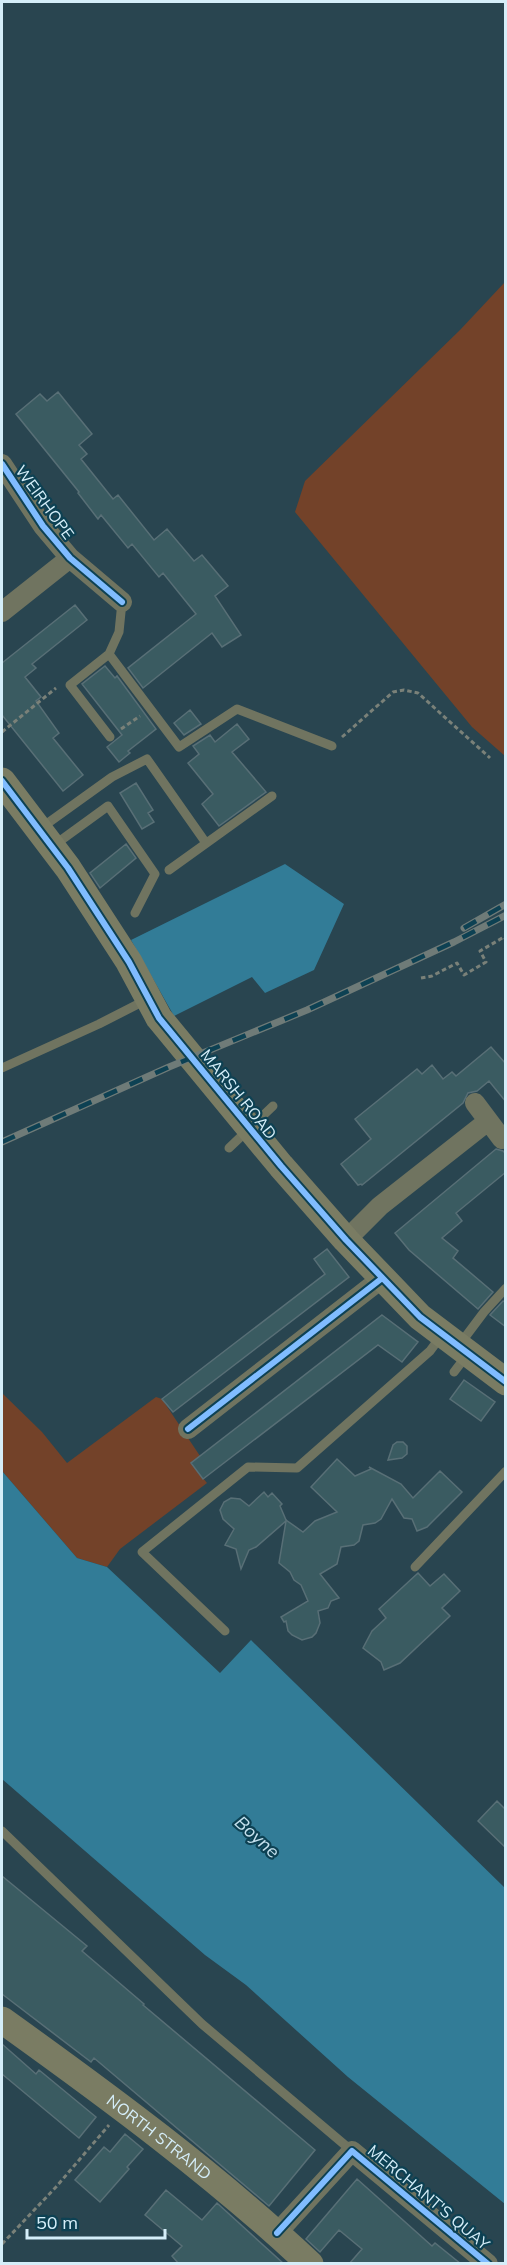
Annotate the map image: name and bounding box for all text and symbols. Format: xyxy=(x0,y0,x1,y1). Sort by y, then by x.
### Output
street label: WEIRHOPE xyxy=(11,461,79,543)
street label: MARSH ROAD xyxy=(197,1045,281,1143)
water label: Boyne xyxy=(230,1811,285,1863)
street label: NORTH STRAND xyxy=(103,2090,216,2184)
street label: MERCHANT'S QUAY xyxy=(364,2140,494,2254)
scale bar xyxy=(27,2202,165,2240)
text: 50 m xyxy=(36,2211,78,2234)

